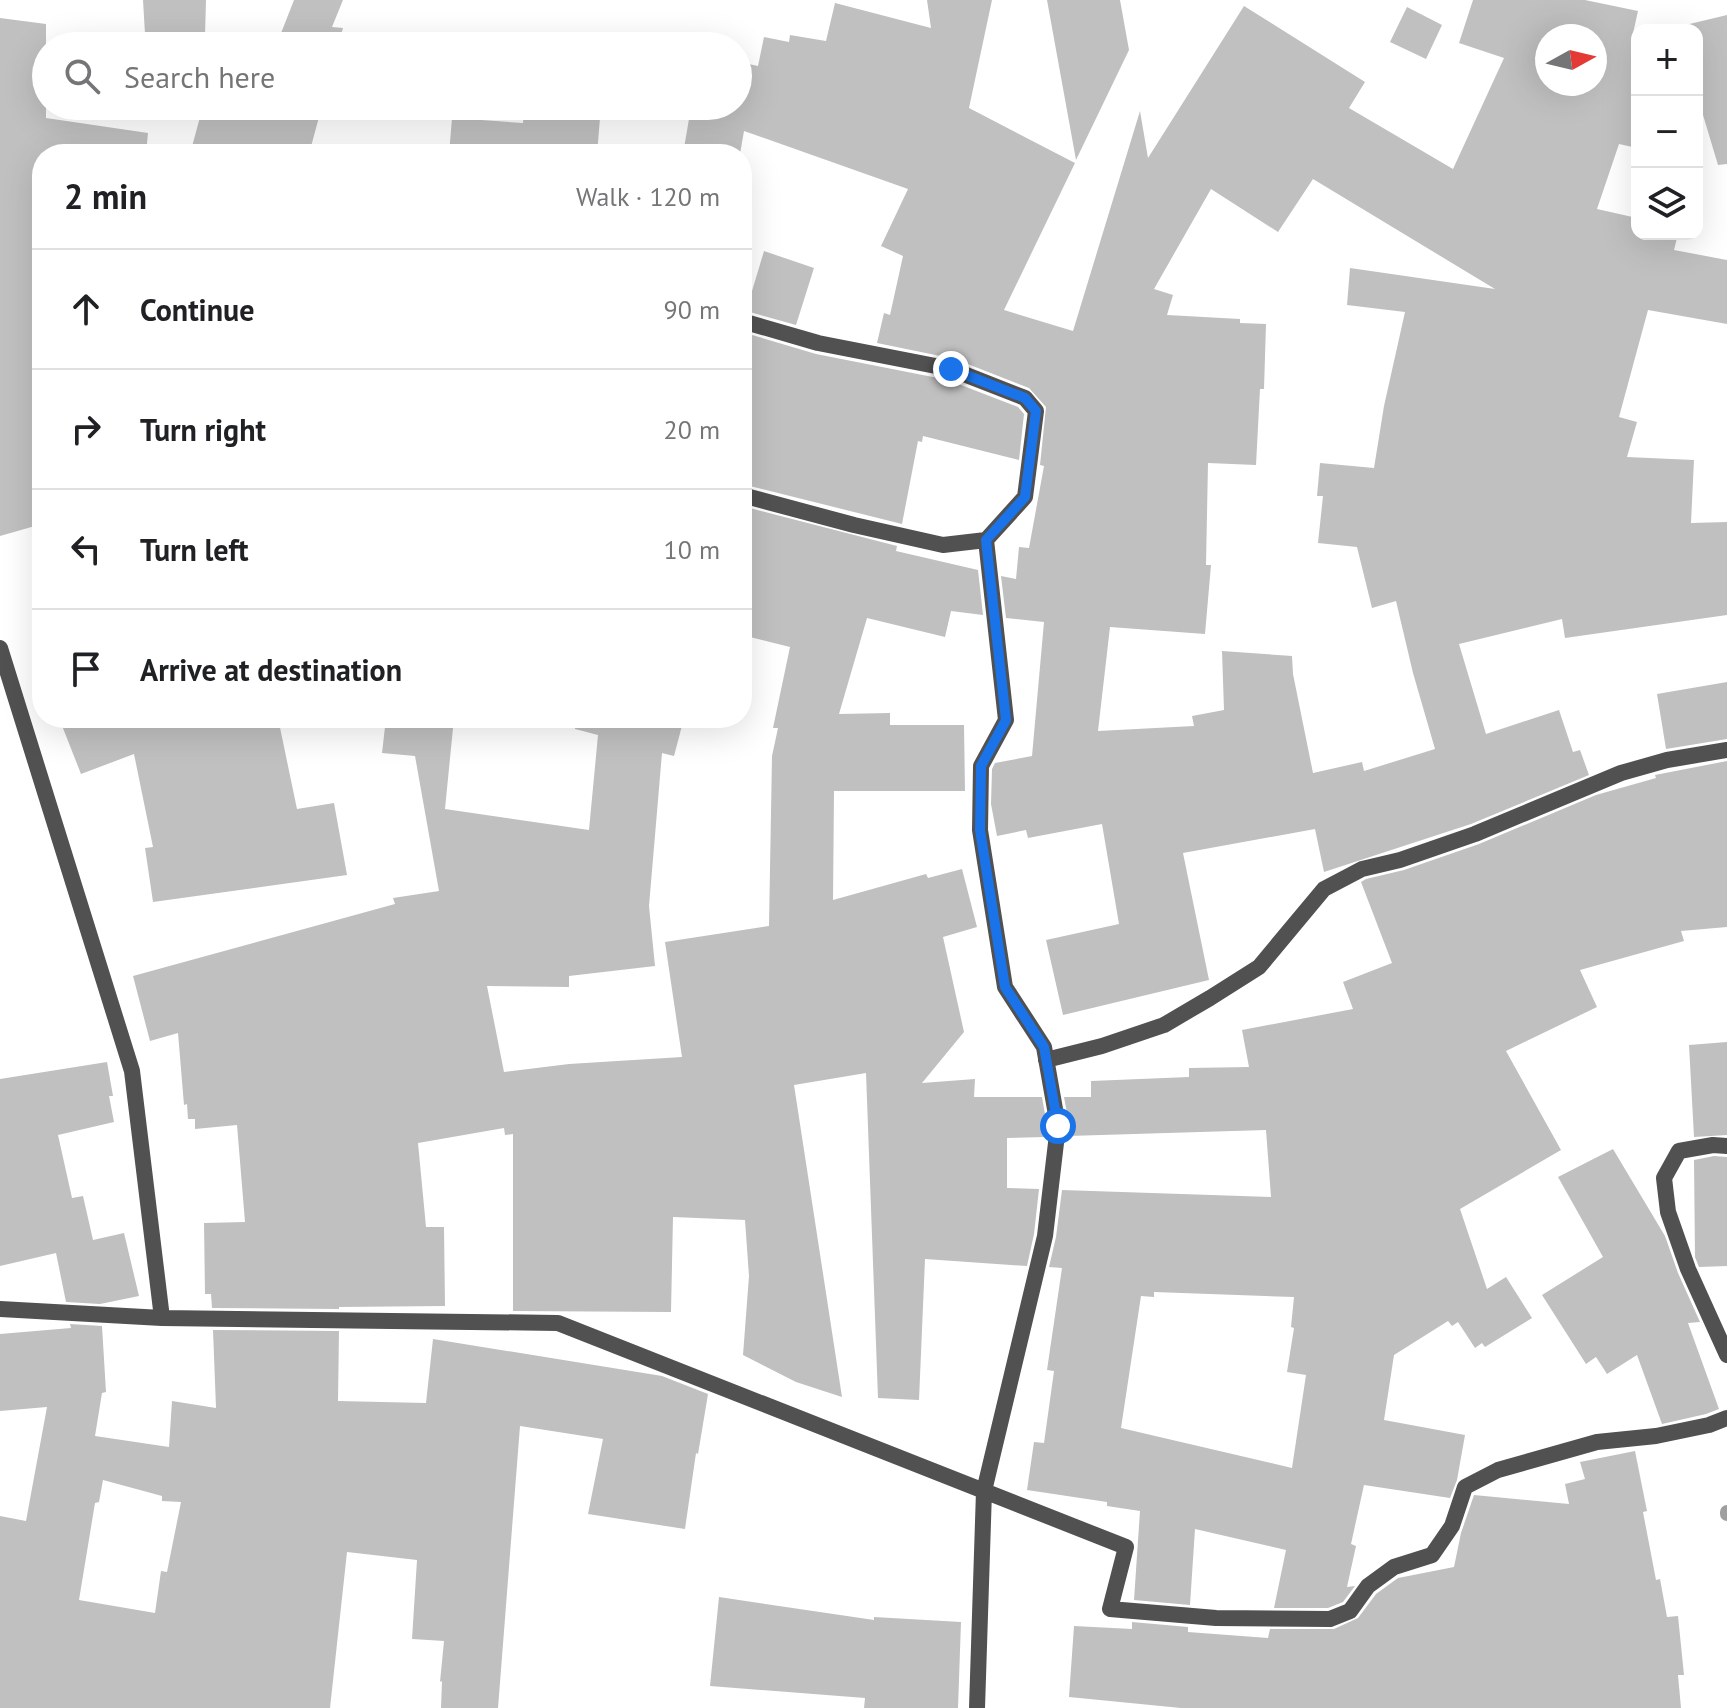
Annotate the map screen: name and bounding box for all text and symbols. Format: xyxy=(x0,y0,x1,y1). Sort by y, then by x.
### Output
north arrow xyxy=(1535,24,1607,96)
map controls xyxy=(1631,24,1703,240)
button: + xyxy=(1631,24,1703,96)
search box xyxy=(32,32,752,120)
icon: search xyxy=(60,54,104,98)
text: Search here xyxy=(124,57,275,96)
button: − xyxy=(1631,96,1703,168)
button: layers xyxy=(1631,168,1703,240)
text: 2 min xyxy=(64,174,147,218)
text: Walk · 120 m xyxy=(576,180,720,213)
icon: ahead xyxy=(64,287,108,331)
text: Continue xyxy=(140,290,254,329)
text: 90 m xyxy=(664,293,720,326)
route end xyxy=(933,351,969,387)
icon: right xyxy=(64,407,108,451)
text: Turn right xyxy=(140,410,266,449)
text: 20 m xyxy=(664,413,720,446)
icon: left xyxy=(64,527,108,571)
text: Turn left xyxy=(140,530,248,569)
text: 10 m xyxy=(664,533,720,566)
icon: arrive xyxy=(64,647,108,691)
text: Arrive at destination xyxy=(140,650,402,689)
route start xyxy=(1040,1108,1076,1144)

